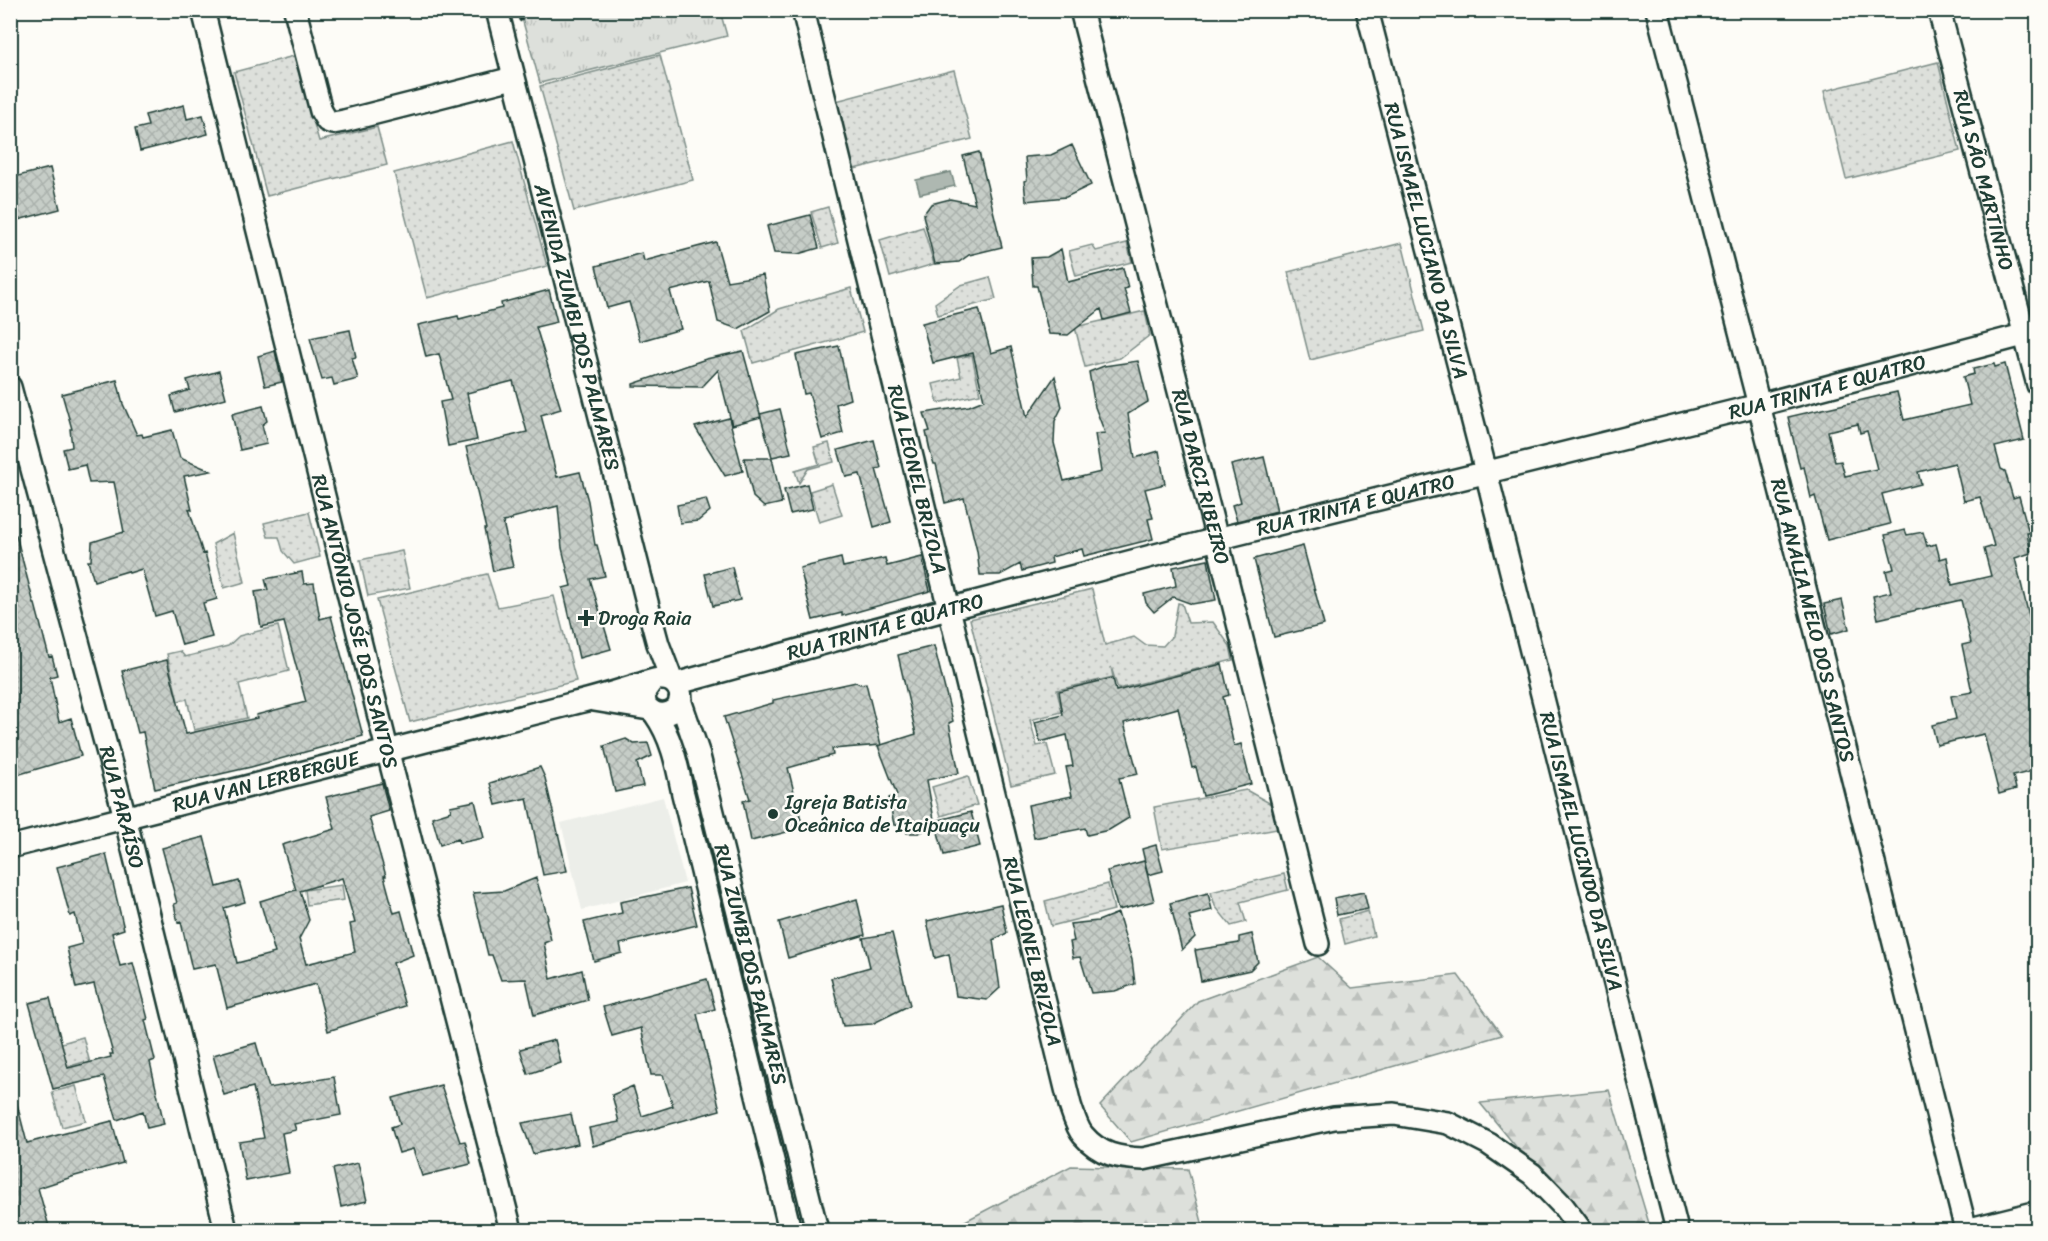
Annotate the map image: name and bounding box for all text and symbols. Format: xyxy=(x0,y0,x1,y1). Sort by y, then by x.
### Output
street label: RUA SÃO MARTINHO xyxy=(1943,86,2025,275)
street label: RUA ISMAEL LUCIANO DA SILVA xyxy=(1374,98,1479,383)
street label: AVENIDA ZUMBI DOS PALMARES xyxy=(524,179,631,475)
street label: RUA TRINTA E QUATRO xyxy=(1725,344,1930,429)
street label: RUA LEONEL BRIZOLA xyxy=(877,381,957,577)
street label: RUA DARCI RIBEIRO xyxy=(1162,385,1240,568)
street label: RUA TRINTA E QUATRO xyxy=(1253,463,1459,546)
street label: RUA ANTÔNIO JOŚE DOS SANTOS xyxy=(302,470,409,773)
street label: RUA ANÁLIA MELO DOS SANTOS xyxy=(1761,474,1866,767)
street label: RUA TRINTA E QUATRO xyxy=(783,583,988,670)
place label: Droga Raia xyxy=(598,601,692,636)
marker: Droga Raia xyxy=(579,611,593,625)
street label: RUA ISMAEL LUCINDO DA SILVA xyxy=(1530,708,1634,994)
street label: RUA VAN LERBERGUE xyxy=(169,740,365,822)
street label: RUA PARAÍSO xyxy=(89,742,155,872)
place label: Igreja Batista Oceânica de Itaipuaçu xyxy=(784,785,980,843)
marker: Igreja Batista Oceânica de Itaipuaçu xyxy=(766,807,780,821)
street label: RUA ZUMBI DOS PALMARES xyxy=(704,840,798,1089)
street label: RUA LEONEL BRIZOLA xyxy=(993,853,1072,1050)

